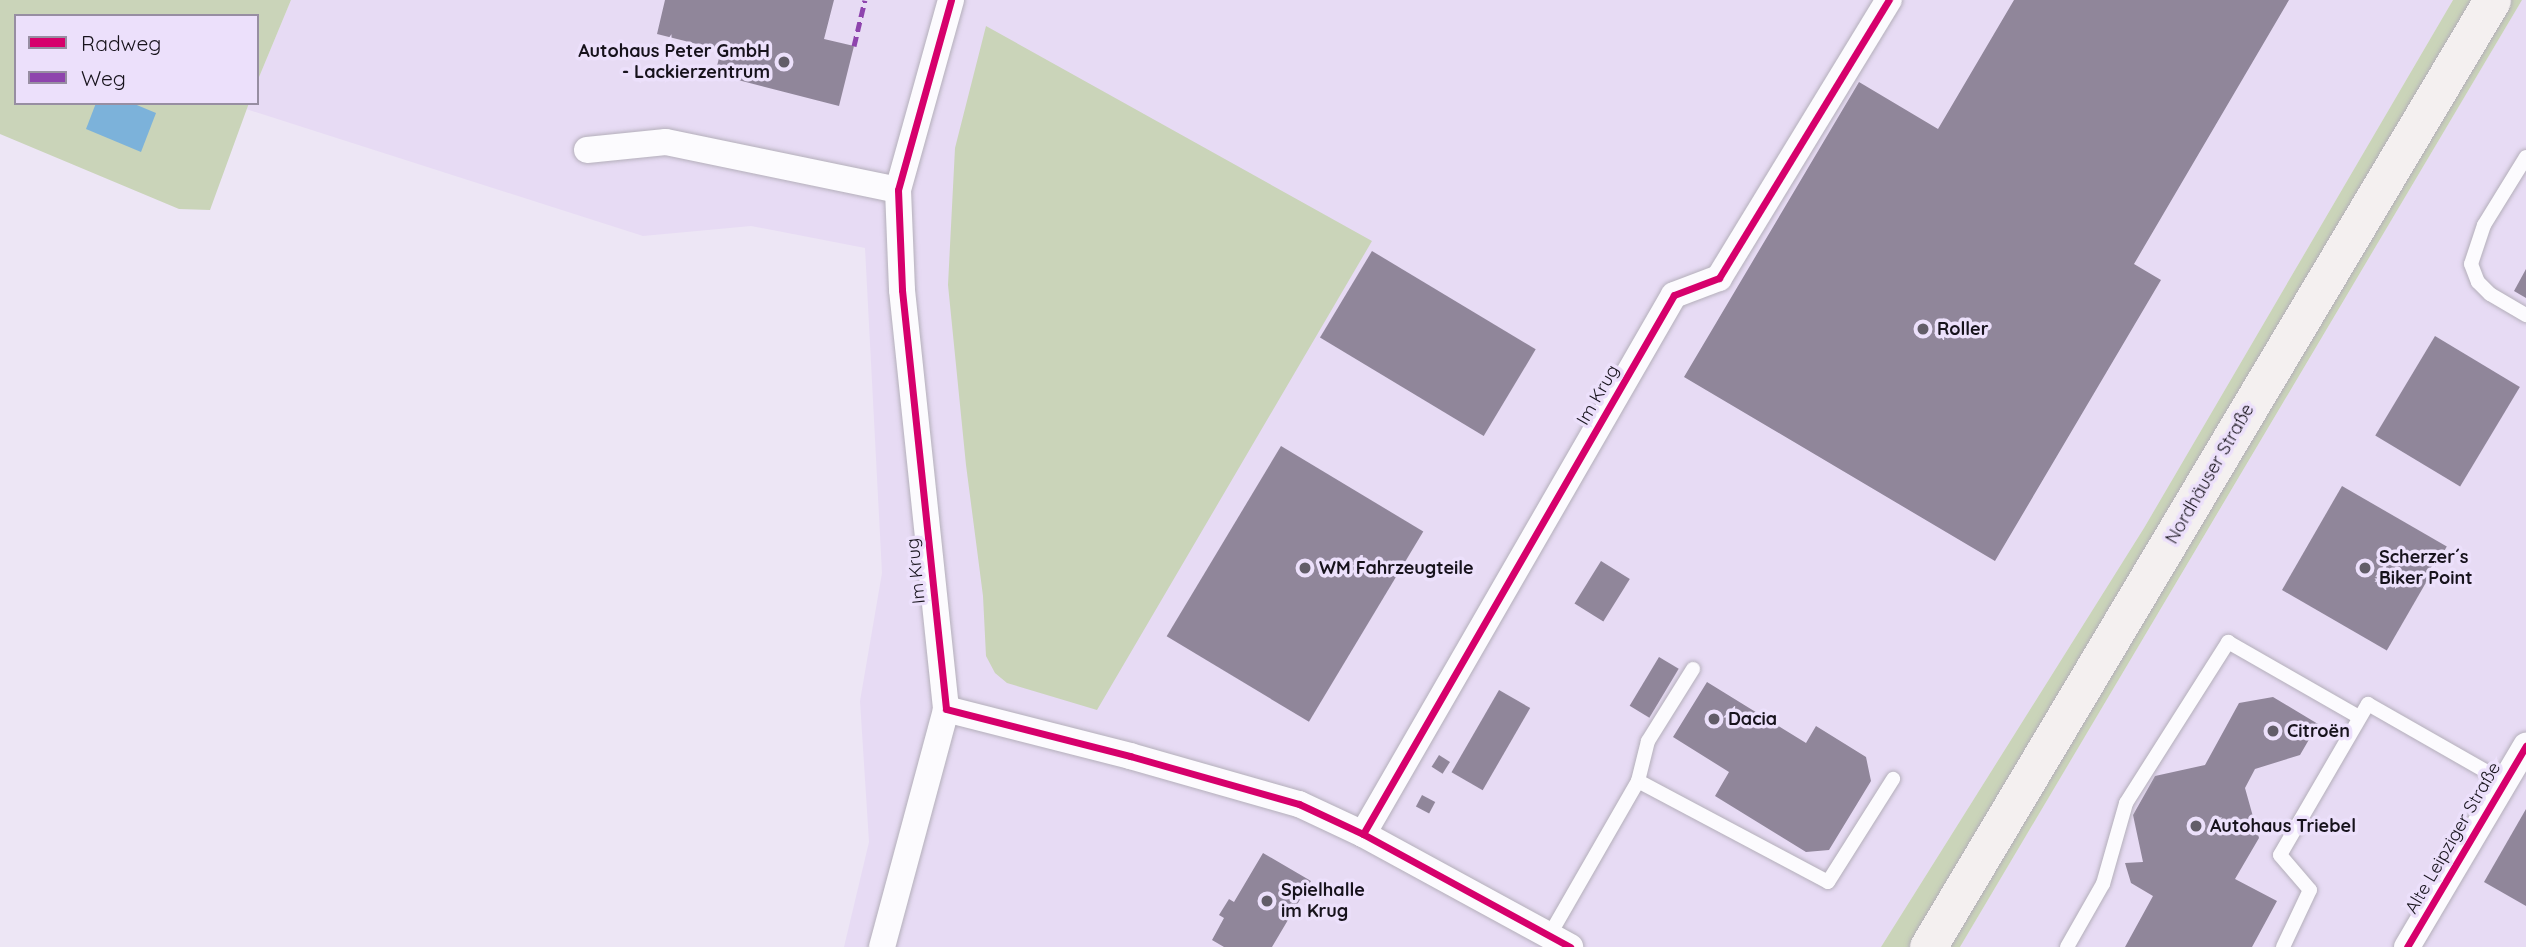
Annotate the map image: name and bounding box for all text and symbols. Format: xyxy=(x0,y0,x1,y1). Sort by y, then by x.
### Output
legend xyxy=(14,14,259,105)
text: Radweg xyxy=(81,30,161,56)
place label: Autohaus Peter GmbH - Lackierzentrum xyxy=(578,41,770,84)
marker: Autohaus Peter GmbH - Lackierzentrum xyxy=(776,54,792,70)
text: Weg xyxy=(81,65,126,91)
place label: Roller xyxy=(1937,318,1988,340)
marker: Roller xyxy=(1915,321,1931,337)
street label: Im Krug xyxy=(1572,361,1624,429)
street label: Nordhäuser Straße xyxy=(2161,400,2259,548)
street label: Im Krug xyxy=(902,537,930,605)
place label: Scherzer´s Biker Point xyxy=(2379,547,2473,590)
place label: WM Fahrzeugteile xyxy=(1319,557,1474,579)
marker: WM Fahrzeugteile xyxy=(1297,560,1313,576)
marker: Scherzer´s Biker Point xyxy=(2357,560,2373,576)
place label: Dacia xyxy=(1728,708,1777,730)
marker: Dacia xyxy=(1706,711,1722,727)
place label: Citroën xyxy=(2287,720,2350,742)
marker: Citroën xyxy=(2265,723,2281,739)
street label: Alte Leipziger Straße xyxy=(2401,758,2505,918)
place label: Autohaus Triebel xyxy=(2210,815,2356,837)
marker: Autohaus Triebel xyxy=(2188,818,2204,834)
place label: Spielhalle im Krug xyxy=(1281,880,1365,922)
marker: Spielhalle im Krug xyxy=(1259,893,1275,909)

